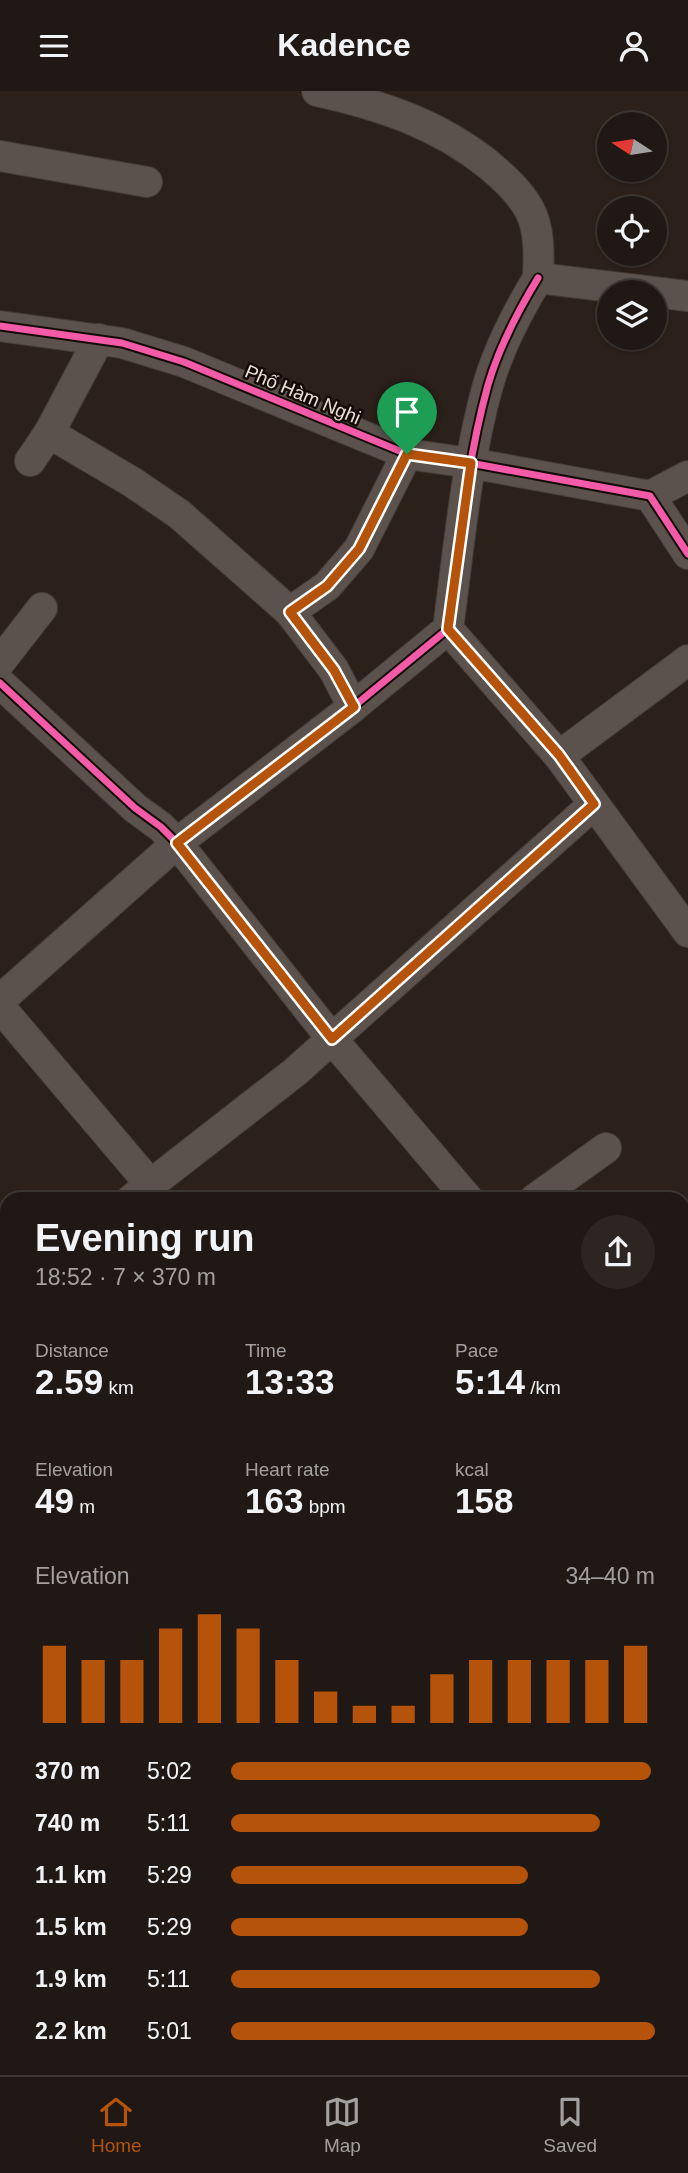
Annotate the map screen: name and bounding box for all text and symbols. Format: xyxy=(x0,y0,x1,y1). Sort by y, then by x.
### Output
icon: menu xyxy=(35,27,73,65)
text: Kadence xyxy=(277,27,411,63)
icon: person xyxy=(615,27,653,65)
north arrow xyxy=(597,112,667,182)
map controls xyxy=(597,112,667,350)
button: locate xyxy=(597,196,667,266)
button: layers xyxy=(597,280,667,350)
street label: Phố Hàm Nghi xyxy=(242,361,364,428)
pin xyxy=(377,382,437,454)
icon: arrive xyxy=(388,393,426,431)
button: share xyxy=(581,1215,655,1289)
text: Evening run xyxy=(35,1217,255,1259)
text: 18:52 · 7 × 370 m xyxy=(35,1264,216,1290)
text: Distance xyxy=(35,1340,109,1361)
text: Time xyxy=(245,1340,287,1361)
text: Pace xyxy=(455,1340,498,1361)
text: 2.59 xyxy=(35,1362,103,1401)
text: 13:33 xyxy=(245,1362,335,1401)
text: 5:14 xyxy=(455,1362,525,1401)
text: km xyxy=(103,1377,134,1398)
text: /km xyxy=(525,1377,561,1398)
text: Elevation xyxy=(35,1459,113,1480)
text: Heart rate xyxy=(245,1459,329,1480)
text: kcal xyxy=(455,1459,489,1480)
text: 49 xyxy=(35,1481,74,1520)
text: 163 xyxy=(245,1481,303,1520)
text: 158 xyxy=(455,1481,513,1520)
text: m xyxy=(74,1496,95,1517)
text: bpm xyxy=(303,1496,346,1517)
text: Elevation xyxy=(35,1563,130,1589)
text: 34–40 m xyxy=(565,1563,655,1589)
text: 370 m xyxy=(35,1758,100,1784)
text: 5:02 xyxy=(147,1758,192,1784)
text: 740 m xyxy=(35,1810,100,1836)
text: 5:11 xyxy=(147,1810,190,1836)
text: 1.1 km xyxy=(35,1862,107,1888)
text: 5:29 xyxy=(147,1862,192,1888)
text: 1.5 km xyxy=(35,1914,107,1940)
text: 5:29 xyxy=(147,1914,192,1940)
text: 1.9 km xyxy=(35,1966,107,1992)
text: 5:11 xyxy=(147,1966,190,1992)
text: 2.2 km xyxy=(35,2018,107,2044)
text: 5:01 xyxy=(147,2018,192,2044)
tab: Home xyxy=(91,2093,142,2157)
tab: Map xyxy=(323,2093,361,2157)
tab: Saved xyxy=(543,2093,597,2157)

